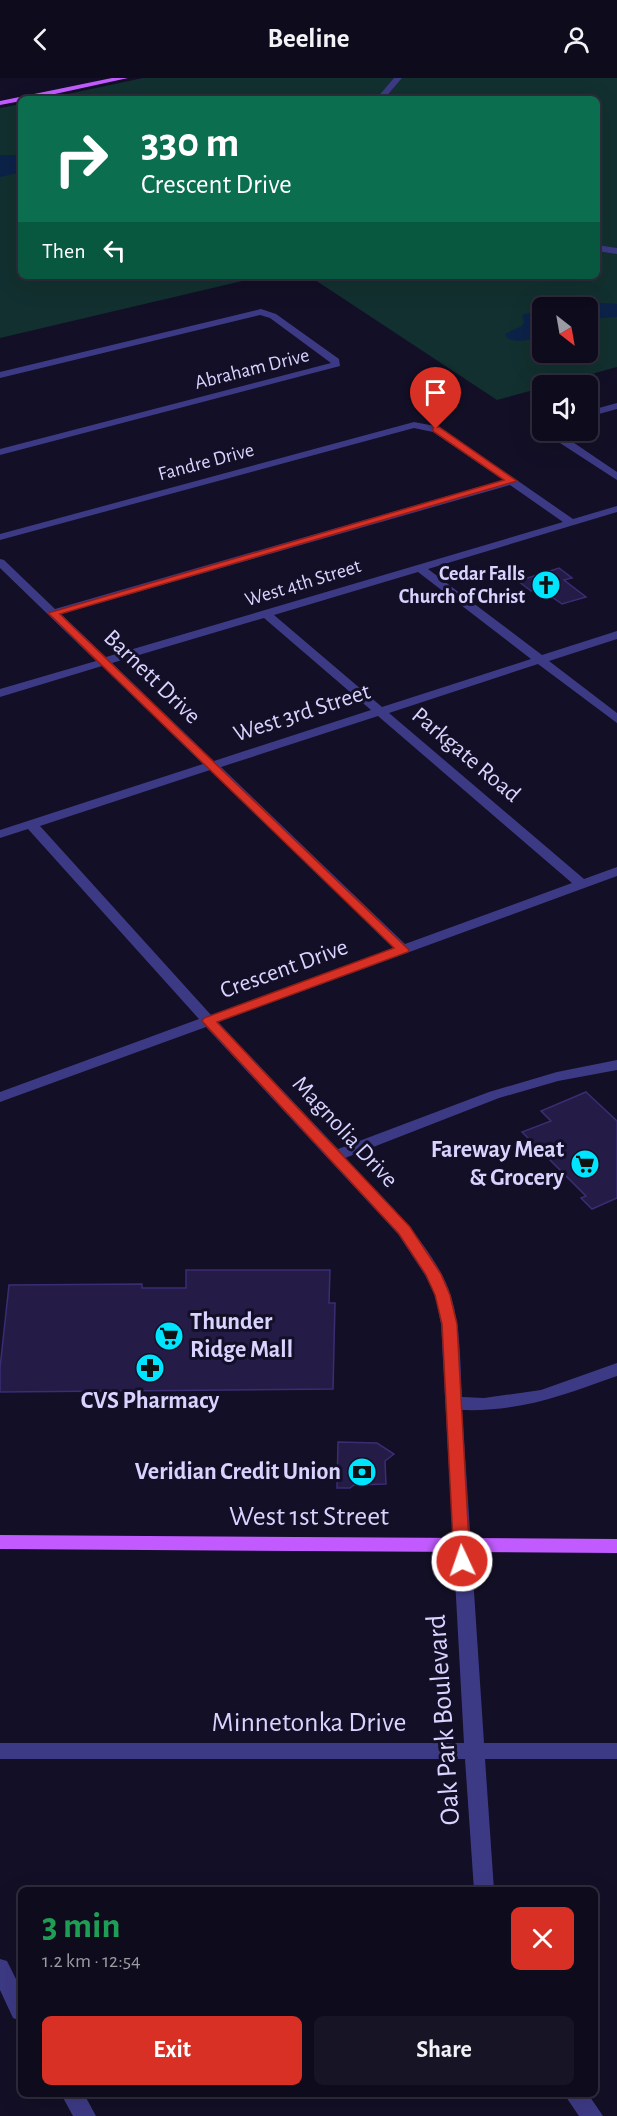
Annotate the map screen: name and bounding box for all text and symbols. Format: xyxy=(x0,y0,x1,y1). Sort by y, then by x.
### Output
icon: back xyxy=(24,23,57,56)
icon: person xyxy=(560,23,593,56)
text: Beeline xyxy=(267,25,350,52)
icon: right xyxy=(42,120,120,198)
text: 330 m xyxy=(141,122,239,164)
text: Crescent Drive xyxy=(141,171,292,198)
icon: left xyxy=(98,234,131,267)
text: Then xyxy=(42,240,86,262)
north arrow xyxy=(532,297,598,363)
map controls xyxy=(532,297,598,441)
street label: Abraham Drive xyxy=(193,345,311,393)
pin xyxy=(410,367,461,429)
button: sound xyxy=(532,375,598,441)
icon: arrive xyxy=(419,376,452,409)
street label: Fandre Drive xyxy=(156,440,256,484)
street label: West 4th Street xyxy=(243,556,364,610)
place label: Cedar Falls Church of Christ xyxy=(399,564,525,607)
church icon: Cedar Falls Church of Christ xyxy=(530,569,562,601)
street label: Barnett Drive xyxy=(99,625,205,729)
street label: West 3rd Street xyxy=(231,679,374,746)
street label: Parkgate Road xyxy=(407,703,525,807)
street label: Crescent Drive xyxy=(217,935,351,1003)
street label: Magnolia Drive xyxy=(288,1072,402,1192)
place label: Fareway Meat & Grocery xyxy=(431,1138,564,1190)
supermarket icon: Fareway Meat & Grocery xyxy=(569,1148,601,1180)
place label: Thunder Ridge Mall xyxy=(190,1310,293,1362)
supermarket icon: Thunder Ridge Mall xyxy=(153,1320,185,1352)
pharmacy icon: CVS Pharmacy xyxy=(134,1352,166,1384)
place label: CVS Pharmacy xyxy=(81,1389,219,1413)
bank icon: Veridian Credit Union xyxy=(346,1456,378,1488)
place label: Veridian Credit Union xyxy=(135,1460,341,1484)
street label: West 1st Street xyxy=(229,1503,389,1531)
position arrow xyxy=(430,1529,494,1593)
street label: Oak Park Boulevard xyxy=(423,1614,465,1826)
street label: Minnetonka Drive xyxy=(212,1709,406,1737)
button: close xyxy=(511,1907,574,1970)
text: 3 min xyxy=(42,1908,120,1944)
text: 1.2 km · 12:54 xyxy=(42,1951,141,1971)
button: Exit xyxy=(42,2016,302,2085)
button: Share xyxy=(314,2016,574,2085)

